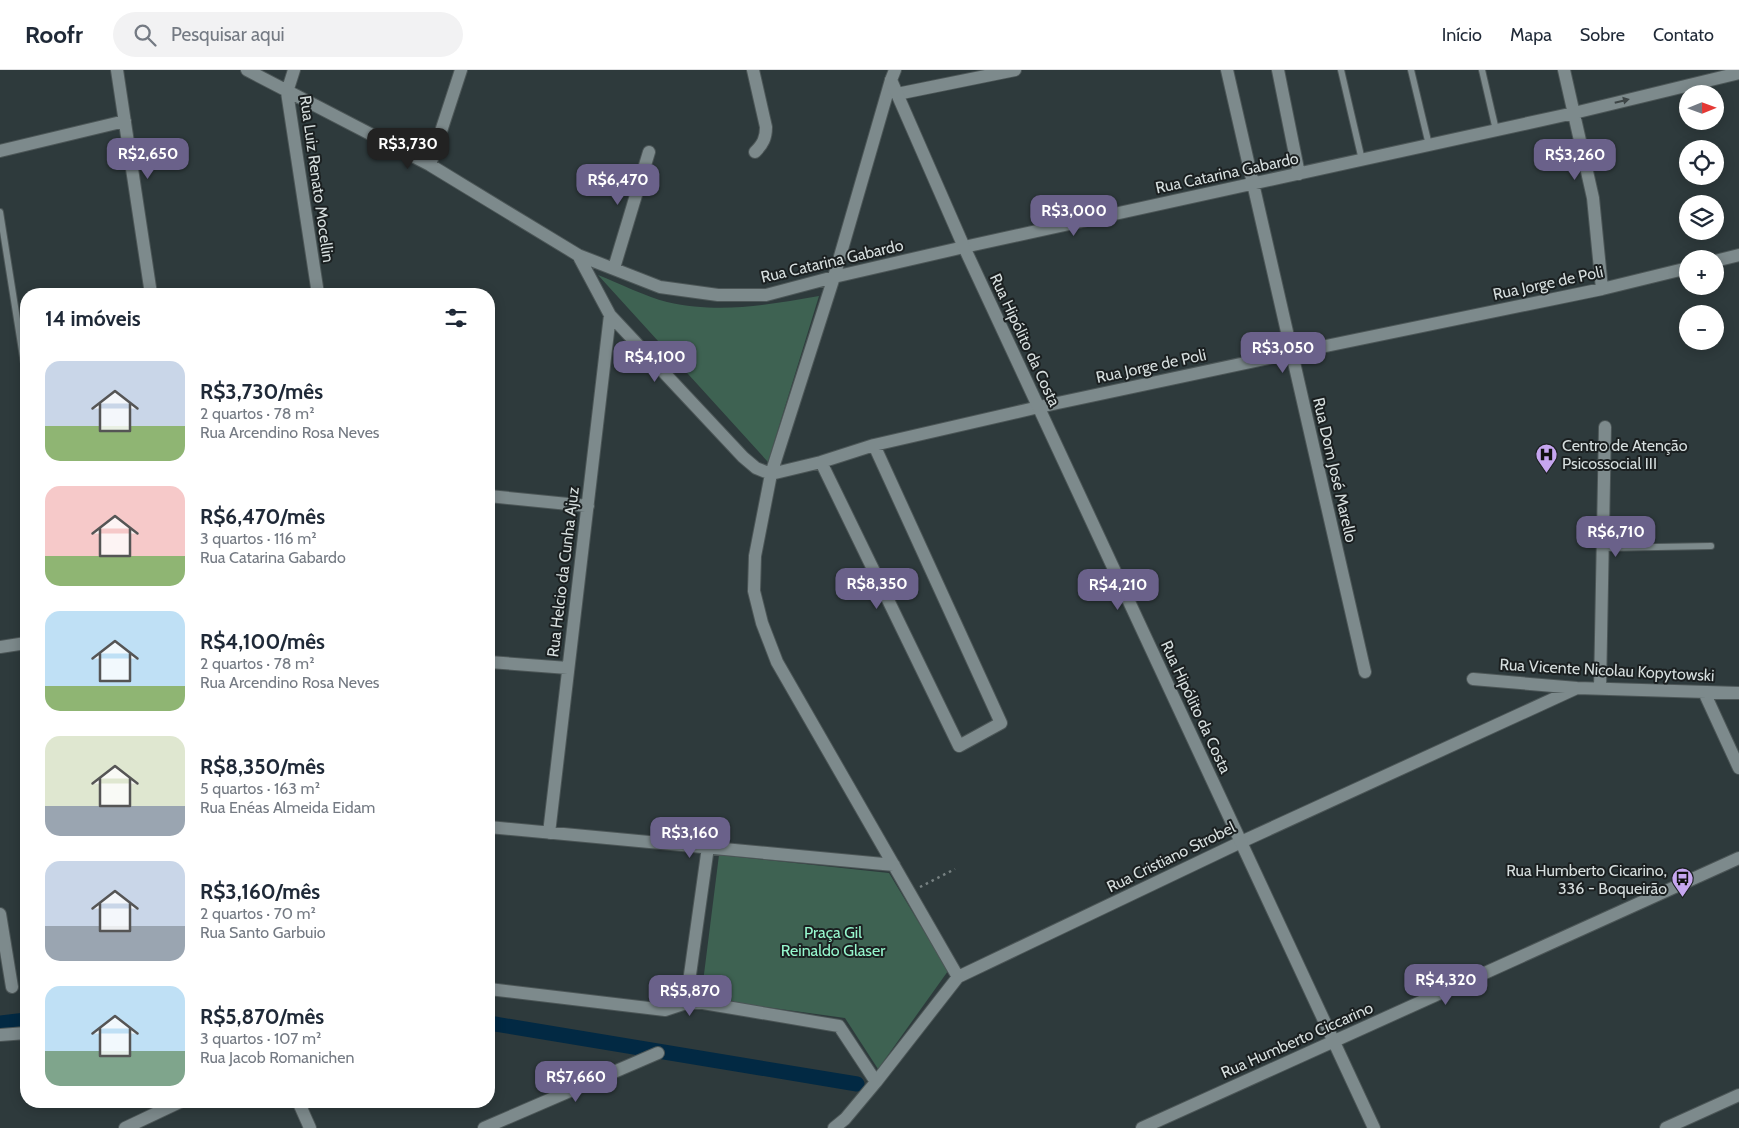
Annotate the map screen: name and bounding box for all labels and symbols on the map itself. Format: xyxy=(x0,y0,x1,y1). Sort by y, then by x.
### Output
north arrow xyxy=(1679,85,1724,130)
street label: Rua Luiz Renato Mocellin xyxy=(296,94,338,264)
one-way arrow xyxy=(1614,97,1629,105)
pin: R$3,730 xyxy=(362,128,454,170)
pin: R$2,650 xyxy=(102,138,194,180)
pin: R$3,260 xyxy=(1529,138,1621,181)
street label: Rua Catarina Gabardo xyxy=(1154,149,1300,197)
pin: R$6,470 xyxy=(572,164,664,206)
pin: R$3,000 xyxy=(1028,194,1120,237)
street label: Rua Catarina Gabardo xyxy=(759,235,905,287)
street label: Rua Jorge de Poli xyxy=(1491,262,1605,304)
street label: Rua Hipólito da Costa xyxy=(986,270,1064,410)
pin: R$3,050 xyxy=(1237,332,1329,374)
pin: R$4,100 xyxy=(609,340,701,383)
street label: Rua Jorge de Poli xyxy=(1094,345,1208,387)
street label: Rua Dom José Marello xyxy=(1309,396,1361,544)
place label: Centro de Atenção Psicossocial III xyxy=(1562,436,1688,473)
hospital icon: Centro de Atenção Psicossocial III xyxy=(1534,442,1558,473)
street label: Rua Helcio da Cunha Ajuz xyxy=(543,485,583,658)
pin: R$6,710 xyxy=(1570,516,1662,558)
pin: R$8,350 xyxy=(831,568,923,610)
pin: R$4,210 xyxy=(1072,568,1164,611)
street label: Rua Hipólito da Costa xyxy=(1157,637,1235,777)
street label: Rua Vicente Nicolau Kopytowski xyxy=(1499,655,1715,685)
pin: R$3,160 xyxy=(644,816,736,859)
street label: Rua Cristiano Strobel xyxy=(1104,818,1239,896)
place label: Rua Humberto Cicarino, 336 - Boqueirão xyxy=(1506,861,1667,898)
bus stop icon: Rua Humberto Cicarino, 336 - Boqueirão xyxy=(1671,867,1695,898)
park label: Praça Gil Reinaldo Glaser xyxy=(781,923,886,960)
pin: R$4,320 xyxy=(1400,964,1492,1006)
pin: R$5,870 xyxy=(644,974,736,1017)
street label: Rua Humberto Ciccarino xyxy=(1218,998,1376,1082)
pin: R$7,660 xyxy=(530,1060,622,1103)

